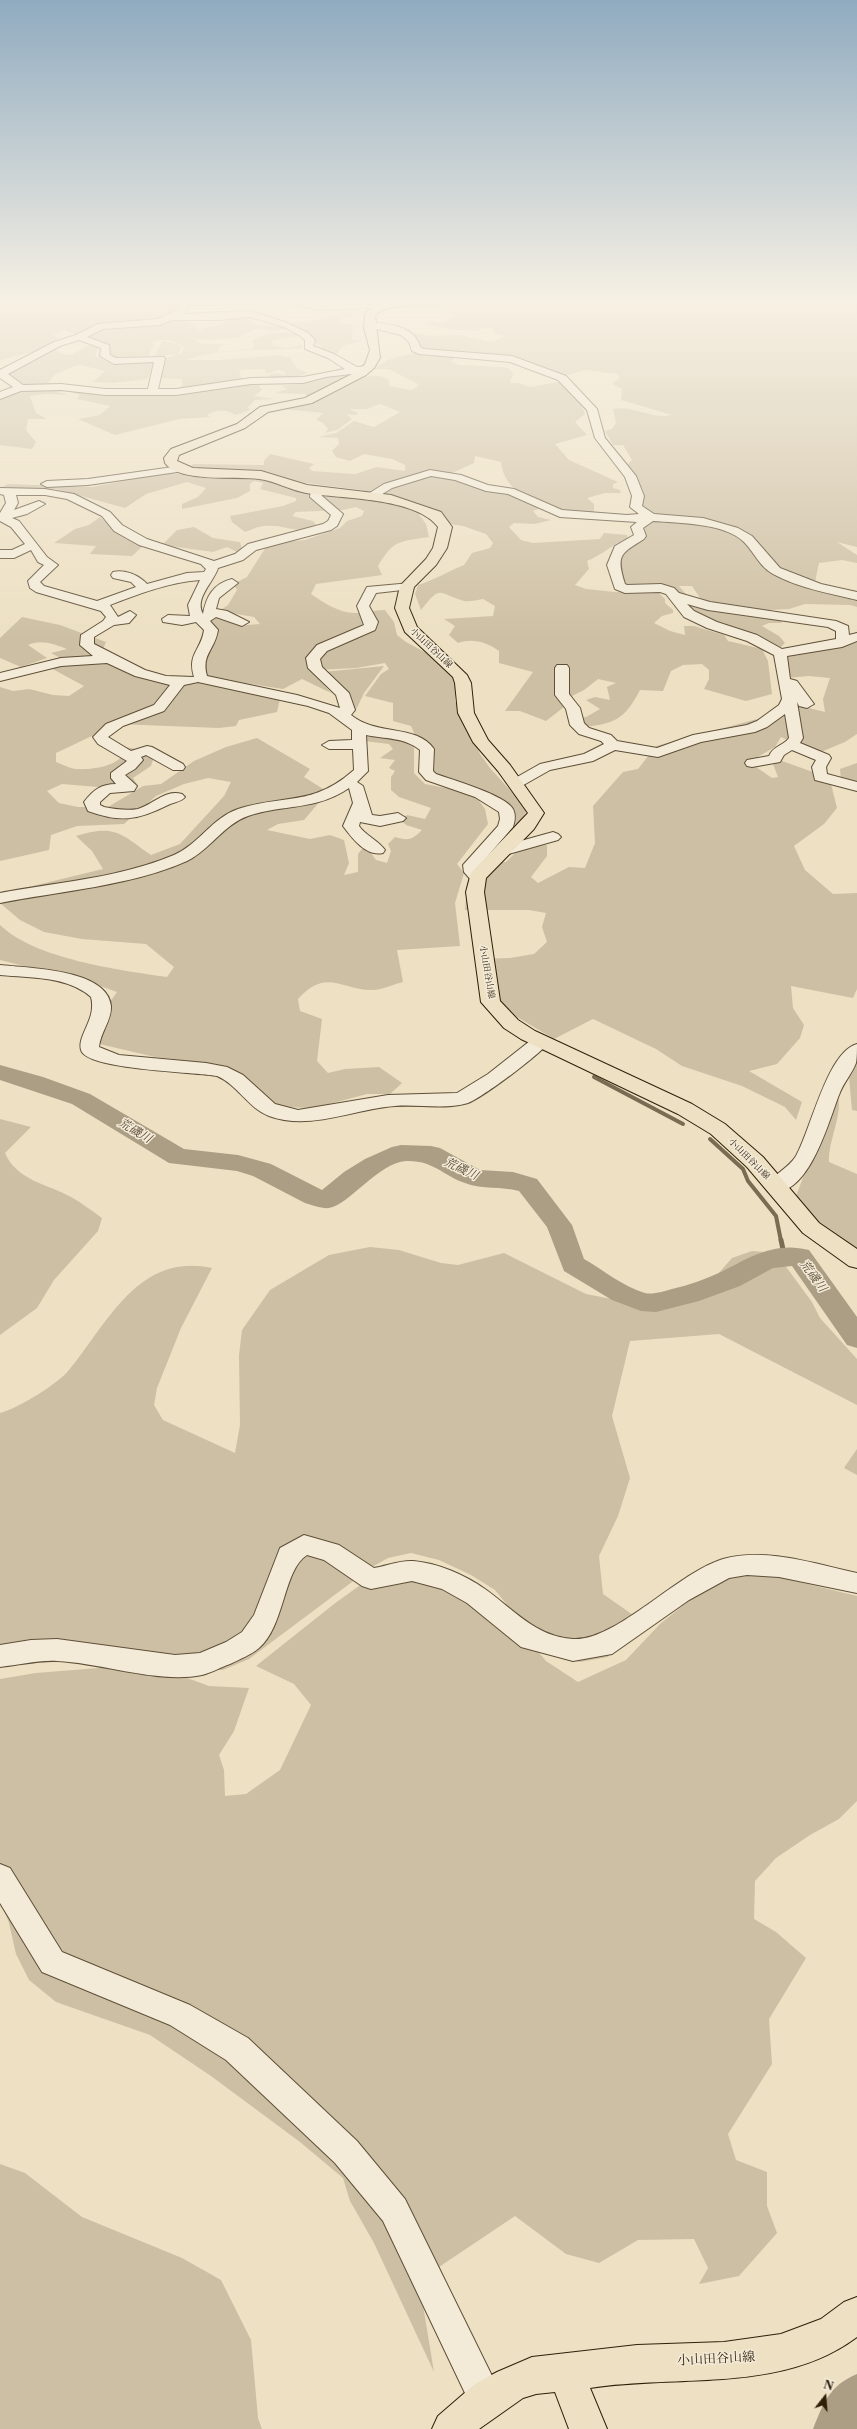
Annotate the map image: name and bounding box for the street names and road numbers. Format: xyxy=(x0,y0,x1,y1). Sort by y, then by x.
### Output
street label: 小山田谷山線 xyxy=(408,626,454,670)
street label: 小山田谷山線 xyxy=(477,944,497,1000)
street label: 小山田谷山線 xyxy=(726,1136,772,1182)
street label: 小山田谷山線 xyxy=(677,2349,755,2369)

